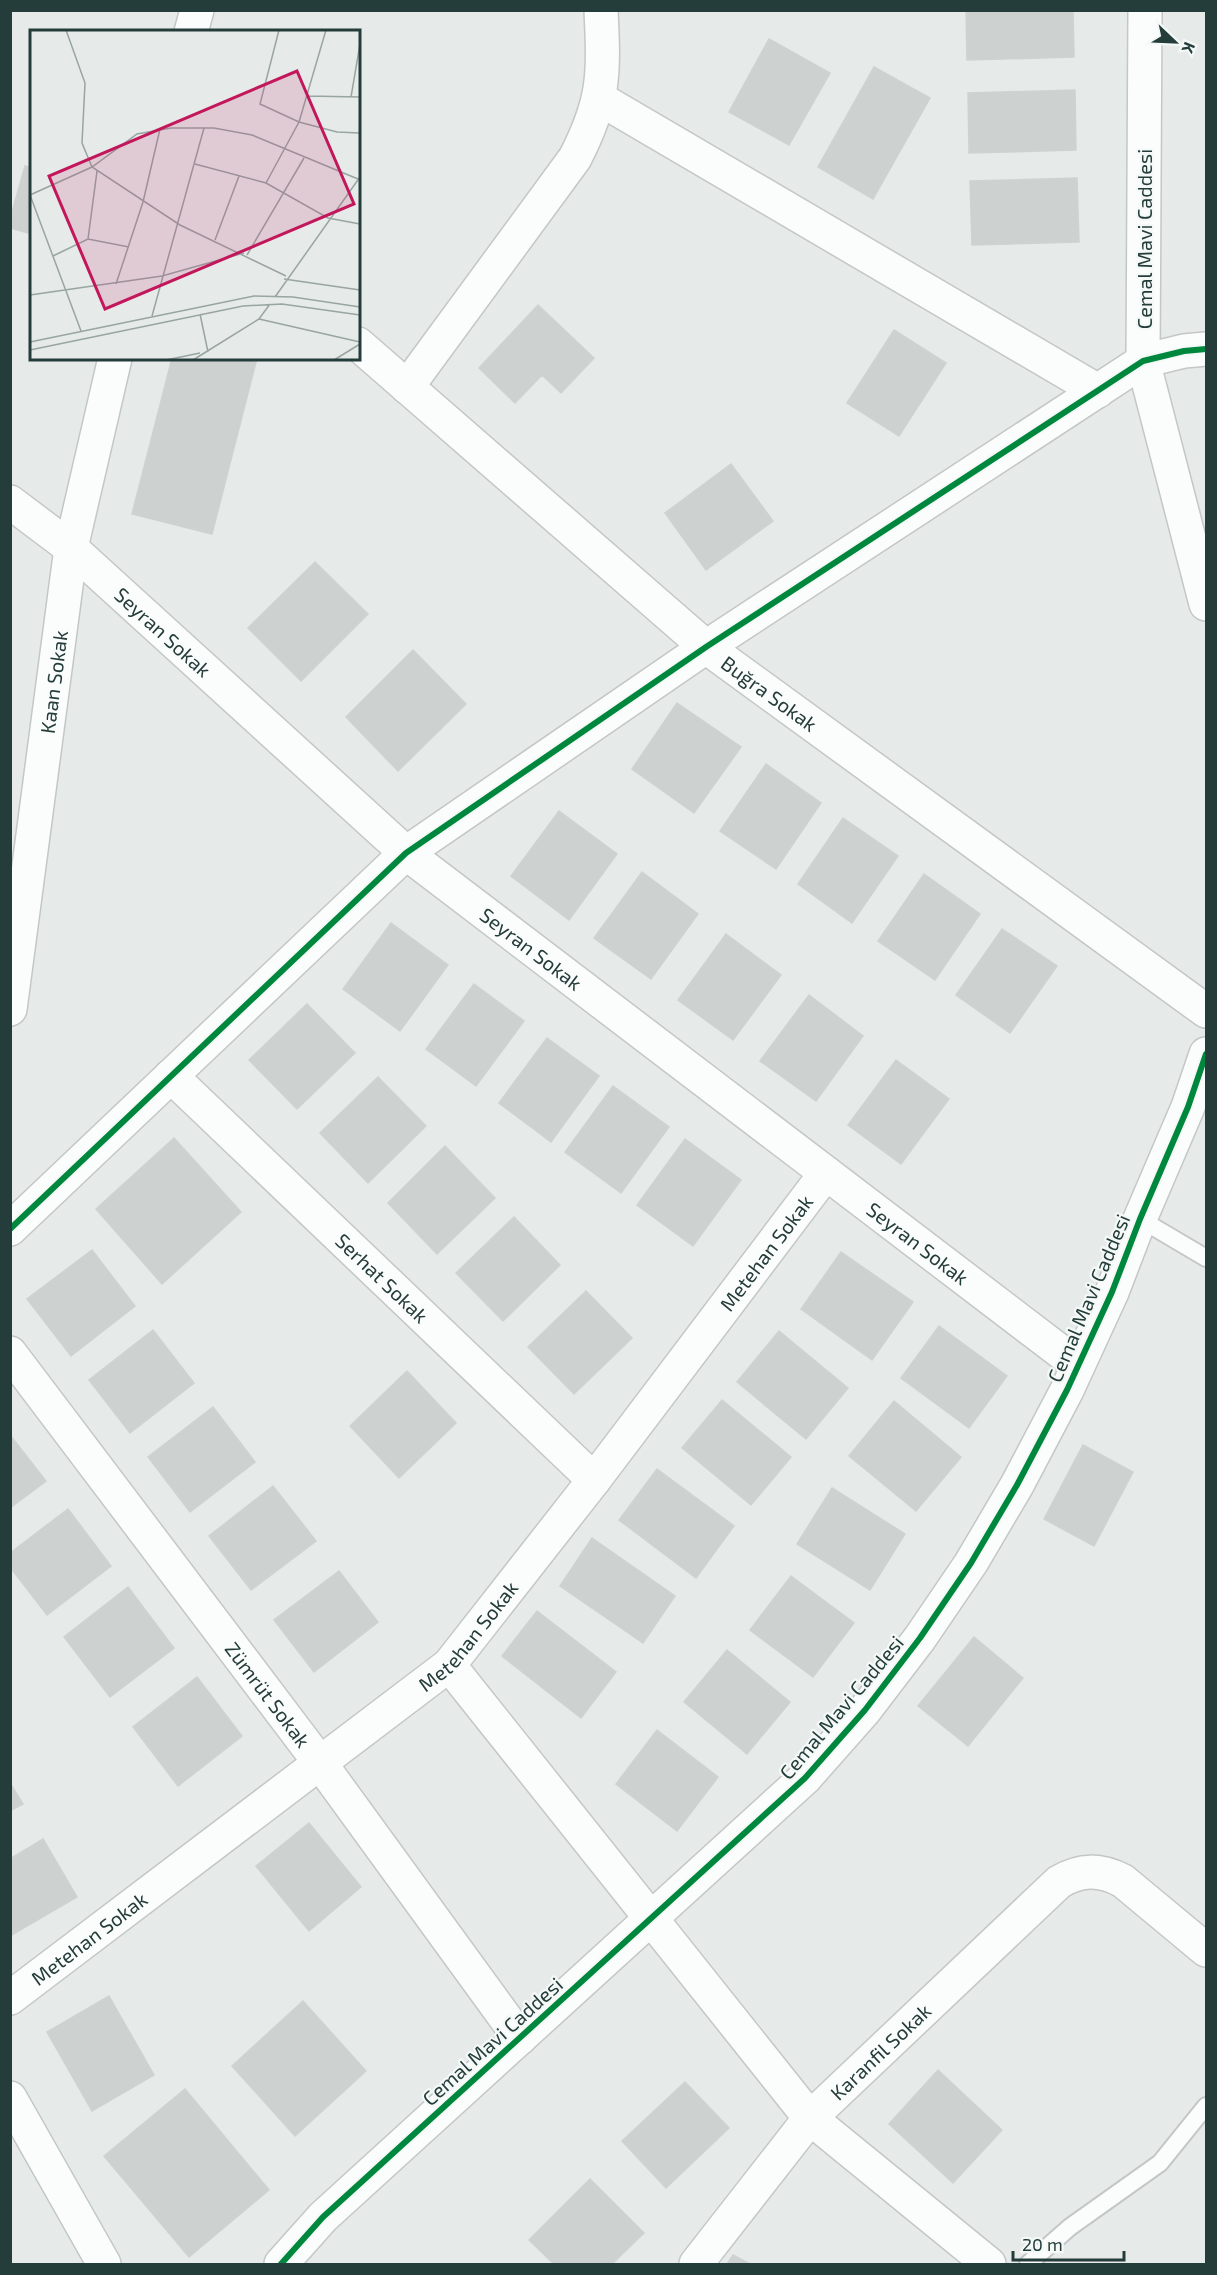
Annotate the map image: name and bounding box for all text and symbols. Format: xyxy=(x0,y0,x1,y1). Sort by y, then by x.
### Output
north arrow xyxy=(1145,12,1205,72)
inset map xyxy=(30,30,360,360)
text: K xyxy=(1178,40,1200,57)
street label: Cemal Mavi Caddesi xyxy=(1132,149,1156,329)
street label: Seyran Sokak xyxy=(110,582,216,682)
street label: Kaan Sokak xyxy=(35,629,72,735)
street label: Buğra Sokak xyxy=(717,650,822,736)
street label: Seyran Sokak xyxy=(476,902,587,995)
street label: Metehan Sokak xyxy=(714,1190,817,1315)
street label: Seyran Sokak xyxy=(862,1197,974,1289)
street label: Cemal Mavi Caddesi xyxy=(1042,1210,1134,1386)
street label: Serhat Sokak xyxy=(331,1228,433,1327)
street label: Metehan Sokak xyxy=(413,1576,522,1696)
street label: Cemal Mavi Caddesi xyxy=(774,1630,908,1784)
street label: Zümrüt Sokak xyxy=(221,1637,316,1752)
street label: Metehan Sokak xyxy=(26,1887,152,1990)
street label: Cemal Mavi Caddesi xyxy=(417,1972,567,2110)
street label: Karanfil Sokak xyxy=(825,1998,935,2105)
scale bar xyxy=(1013,2224,1124,2262)
text: 20 m xyxy=(1022,2233,1063,2255)

